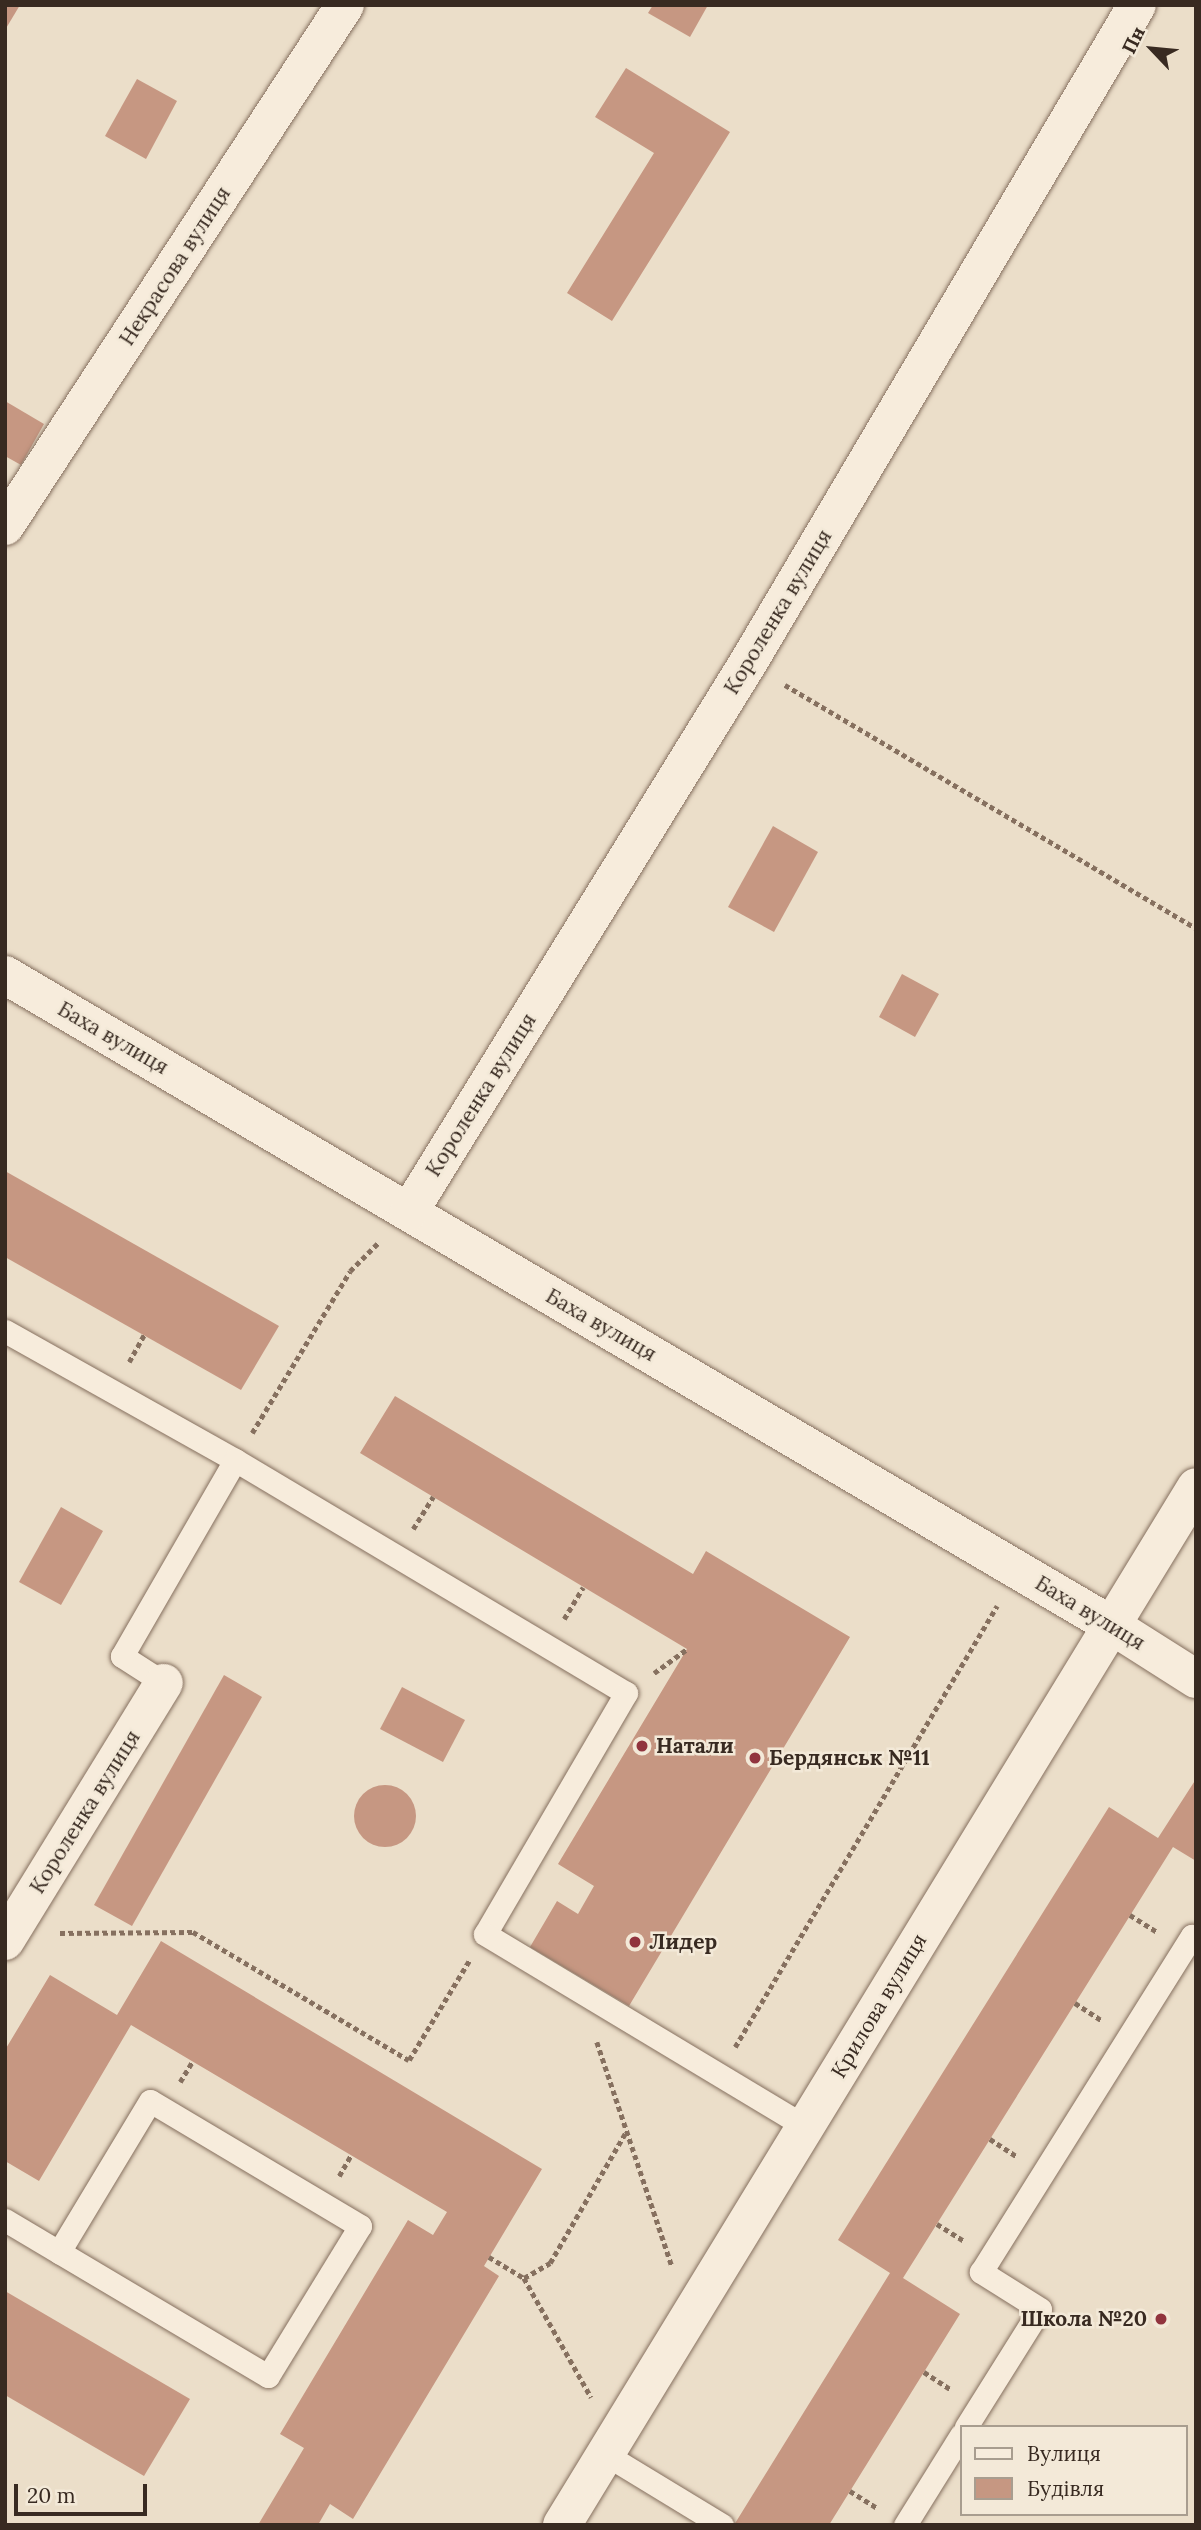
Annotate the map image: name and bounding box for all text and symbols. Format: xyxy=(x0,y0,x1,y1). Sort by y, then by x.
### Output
north arrow xyxy=(1117,14,1187,84)
text: Пн xyxy=(1116,22,1150,57)
street label: Некрасова вулиця xyxy=(114,182,236,350)
street label: Короленка вулиця xyxy=(719,525,837,699)
street label: Баха вулиця xyxy=(53,996,173,1080)
street label: Короленка вулиця xyxy=(421,1009,541,1181)
street label: Баха вулиця xyxy=(541,1283,661,1367)
street label: Баха вулиця xyxy=(1031,1570,1149,1656)
street label: Короленка вулиця xyxy=(25,1726,145,1898)
place label: Натали xyxy=(656,1733,734,1759)
marker: Натали xyxy=(634,1738,650,1754)
place label: Бердянськ №11 xyxy=(769,1745,930,1771)
marker: Бердянськ №11 xyxy=(747,1750,763,1766)
place label: Лидер xyxy=(649,1929,717,1955)
street label: Крилова вулиця xyxy=(826,1929,932,2083)
marker: Лидер xyxy=(627,1934,643,1950)
place label: Школа №20 xyxy=(1020,2306,1147,2332)
marker: Школа №20 xyxy=(1153,2311,1169,2327)
legend xyxy=(960,2425,1187,2516)
text: Вулиця xyxy=(1027,2440,1101,2467)
scale bar xyxy=(18,2470,150,2514)
text: Будівля xyxy=(1027,2475,1104,2502)
text: 20 m xyxy=(27,2482,76,2509)

